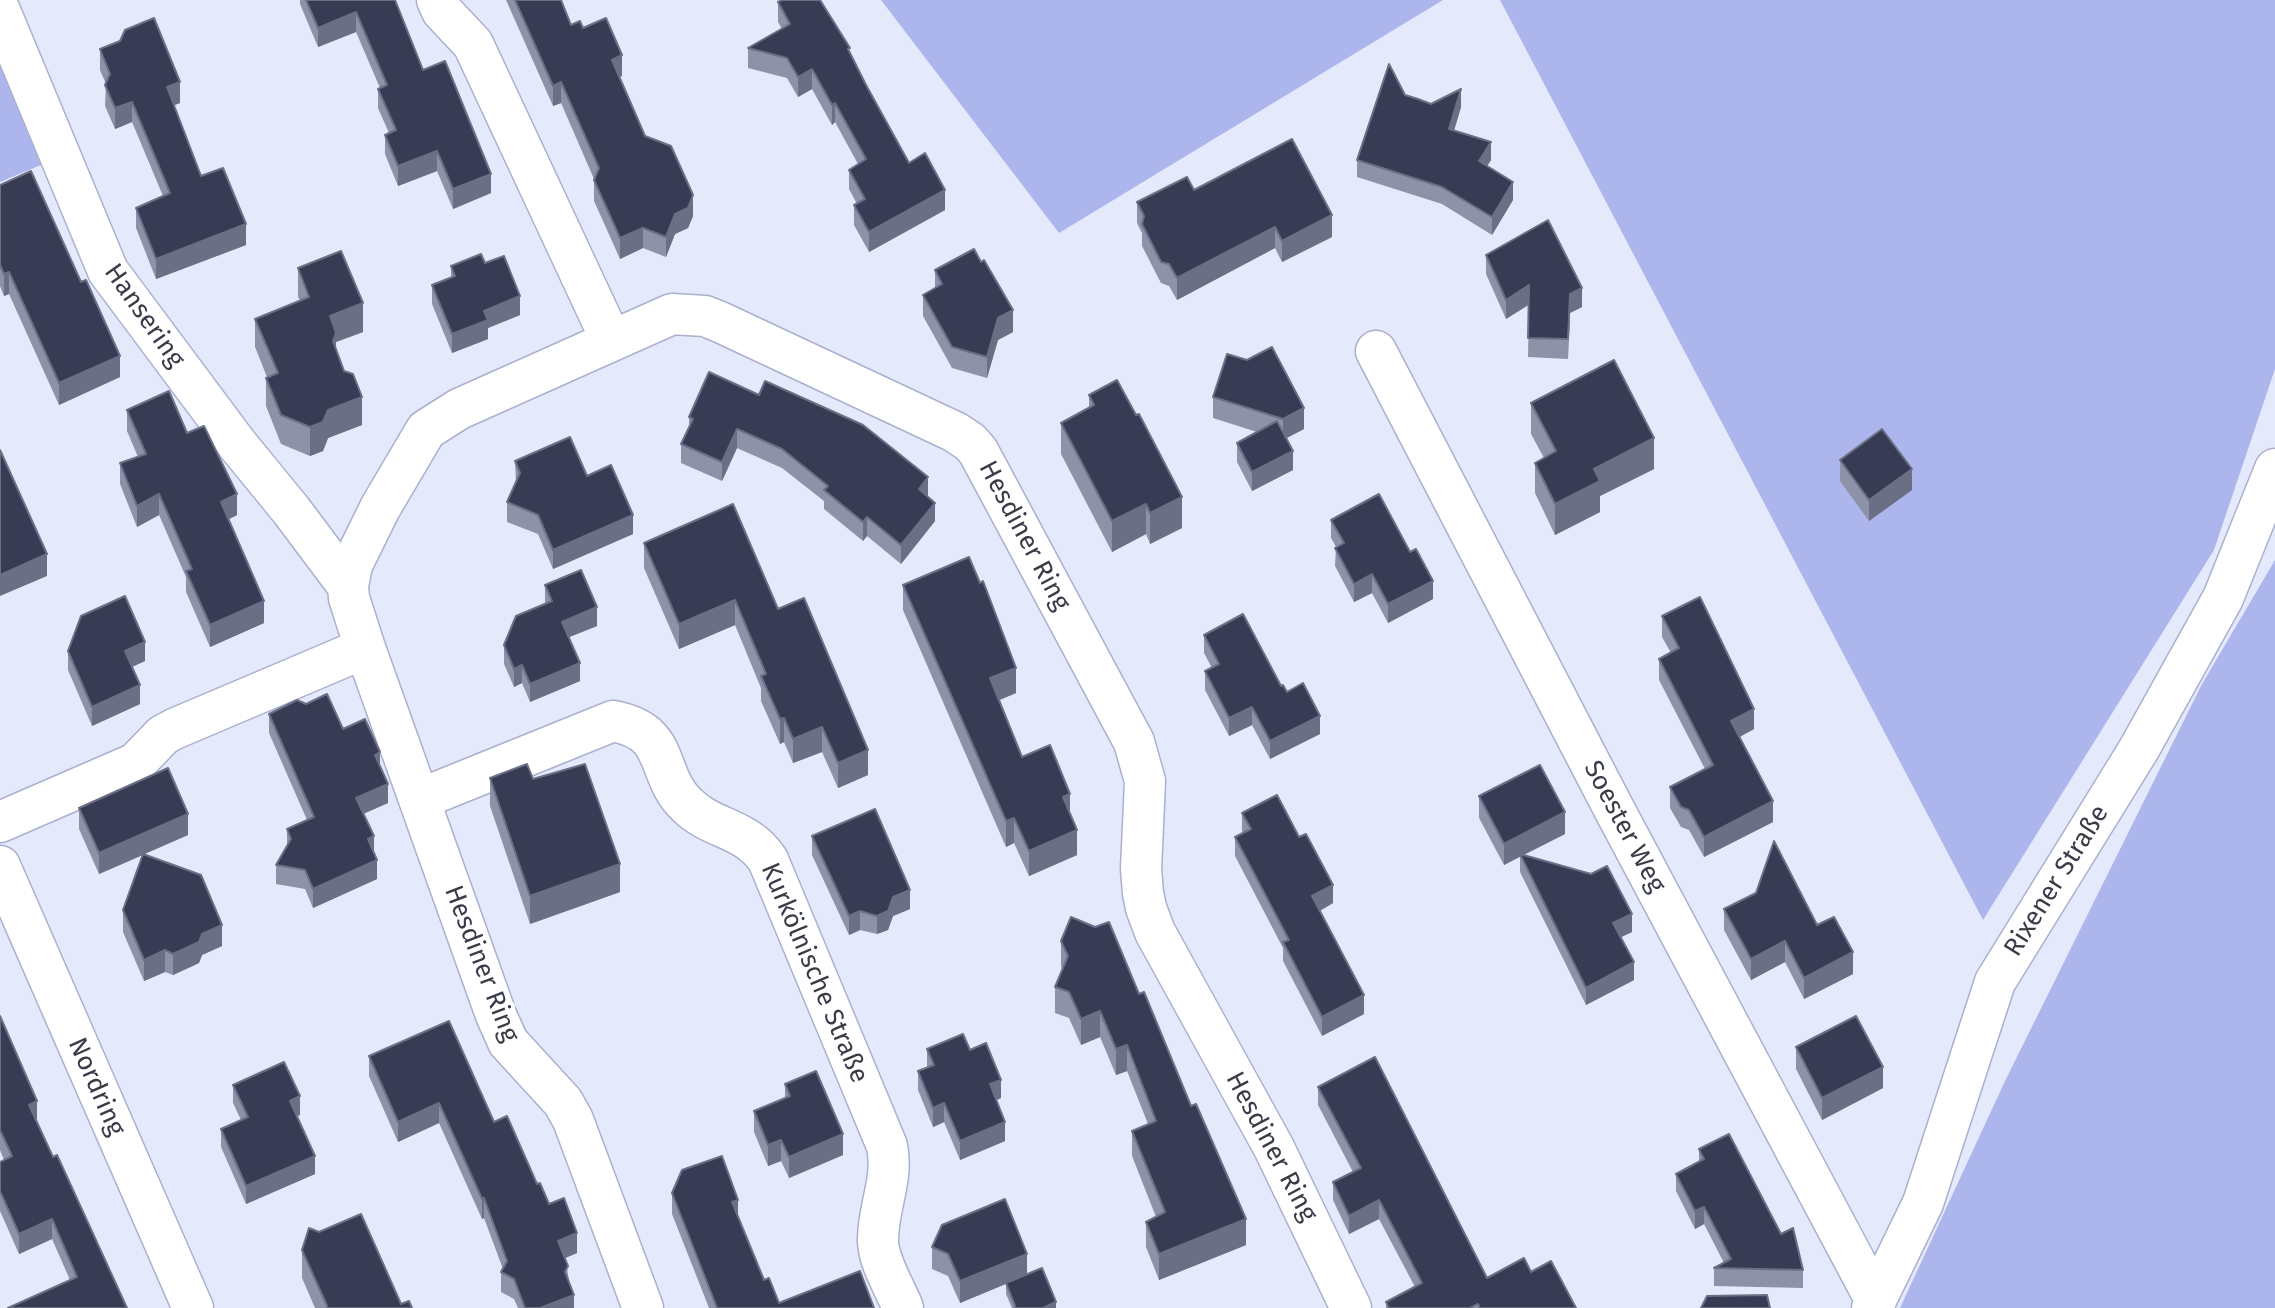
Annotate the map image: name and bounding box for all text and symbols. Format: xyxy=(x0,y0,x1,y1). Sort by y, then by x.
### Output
street label: Hansering xyxy=(97,258,191,374)
street label: Hesdiner Ring xyxy=(971,456,1077,616)
street label: Soester Weg xyxy=(1576,756,1672,898)
street label: Rixener Straße xyxy=(1998,800,2116,962)
street label: Kurkölnische Straße xyxy=(754,858,874,1088)
street label: Hesdiner Ring xyxy=(437,881,525,1047)
street label: Nordring xyxy=(61,1033,131,1141)
street label: Hesdiner Ring xyxy=(1218,1067,1324,1227)

